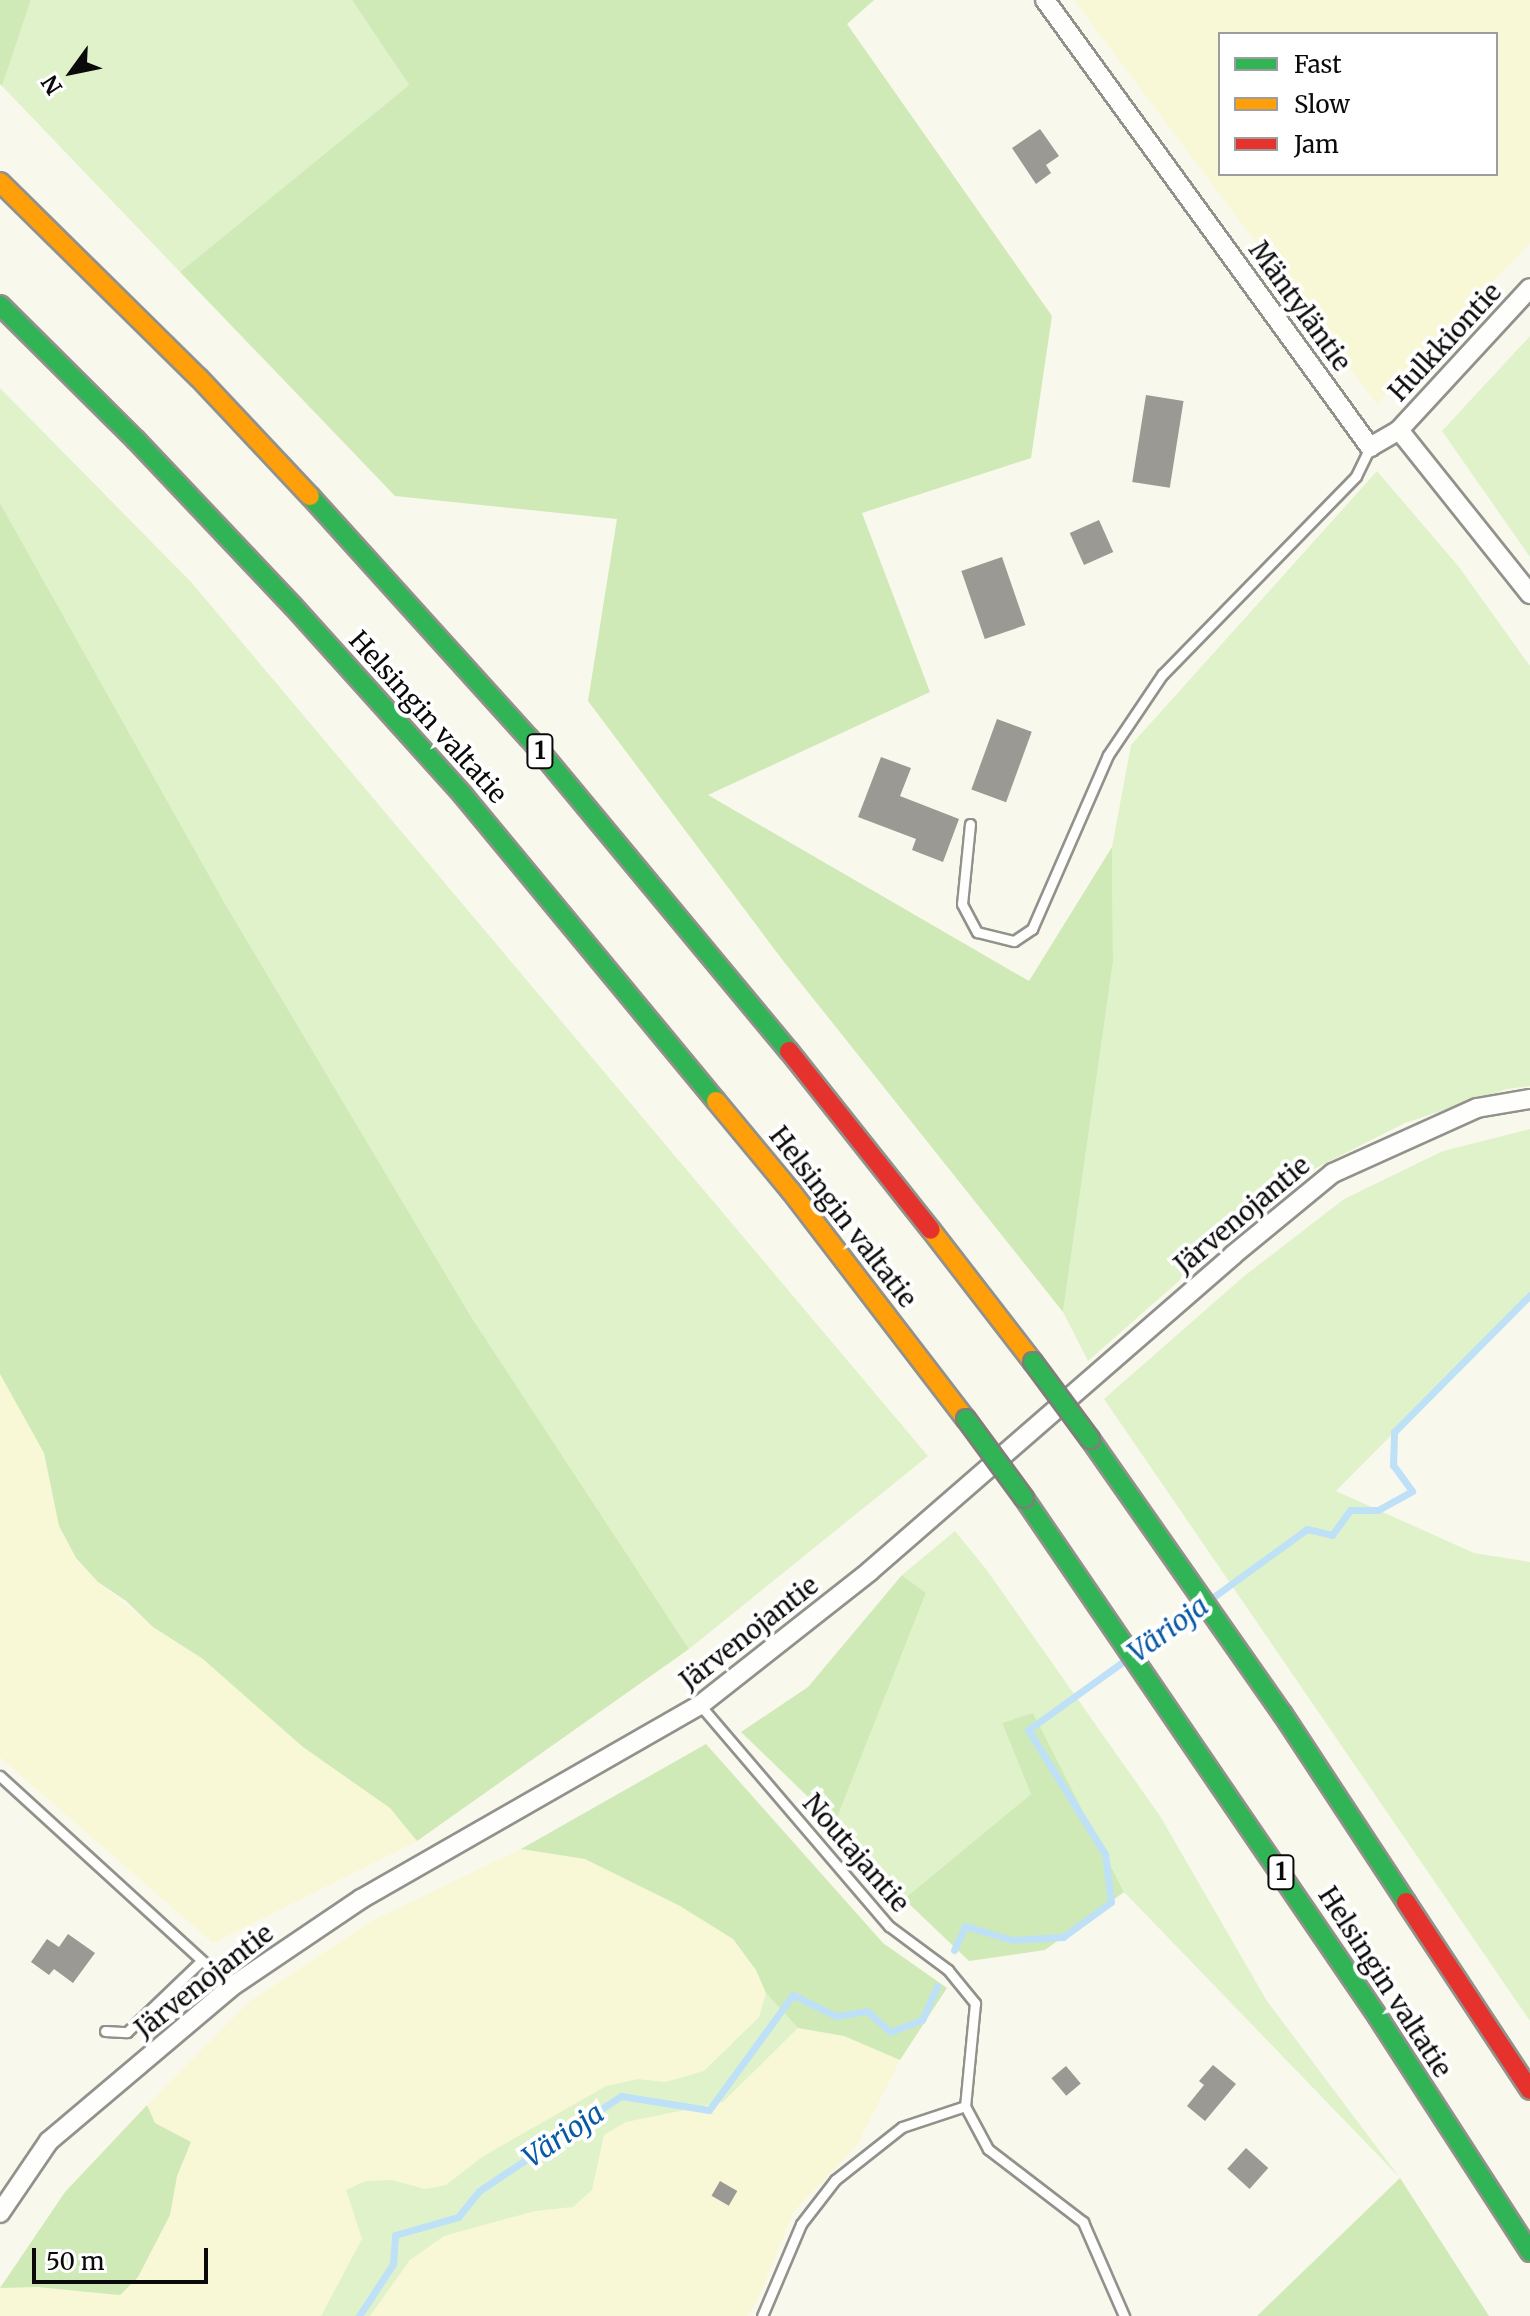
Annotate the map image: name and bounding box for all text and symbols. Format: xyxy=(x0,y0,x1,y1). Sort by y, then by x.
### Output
north arrow xyxy=(32,32,112,112)
legend xyxy=(1218,32,1498,176)
text: Fast xyxy=(1294,49,1342,80)
text: N xyxy=(35,70,68,100)
text: Slow xyxy=(1294,89,1350,120)
text: Jam xyxy=(1294,129,1339,160)
street label: Mäntyläntie xyxy=(1243,235,1357,377)
street label: Hulkkiontie xyxy=(1382,276,1508,408)
street label: Helsingin valtatie xyxy=(343,625,513,809)
road number: 1 xyxy=(526,731,554,771)
street label: Helsingin valtatie xyxy=(763,1121,923,1313)
street label: Järvenojantie xyxy=(1168,1150,1316,1280)
street label: Järvenojantie xyxy=(674,1569,824,1697)
water label: Värioja xyxy=(1121,1589,1215,1669)
street label: Noutajantie xyxy=(796,1788,916,1918)
road number: 1 xyxy=(1267,1852,1295,1892)
street label: Helsingin valtatie xyxy=(1312,1881,1458,2083)
street label: Järvenojantie xyxy=(129,1917,279,2045)
water label: Värioja xyxy=(516,2096,610,2174)
scale bar xyxy=(36,2232,212,2282)
text: 50 m xyxy=(46,2246,105,2277)

